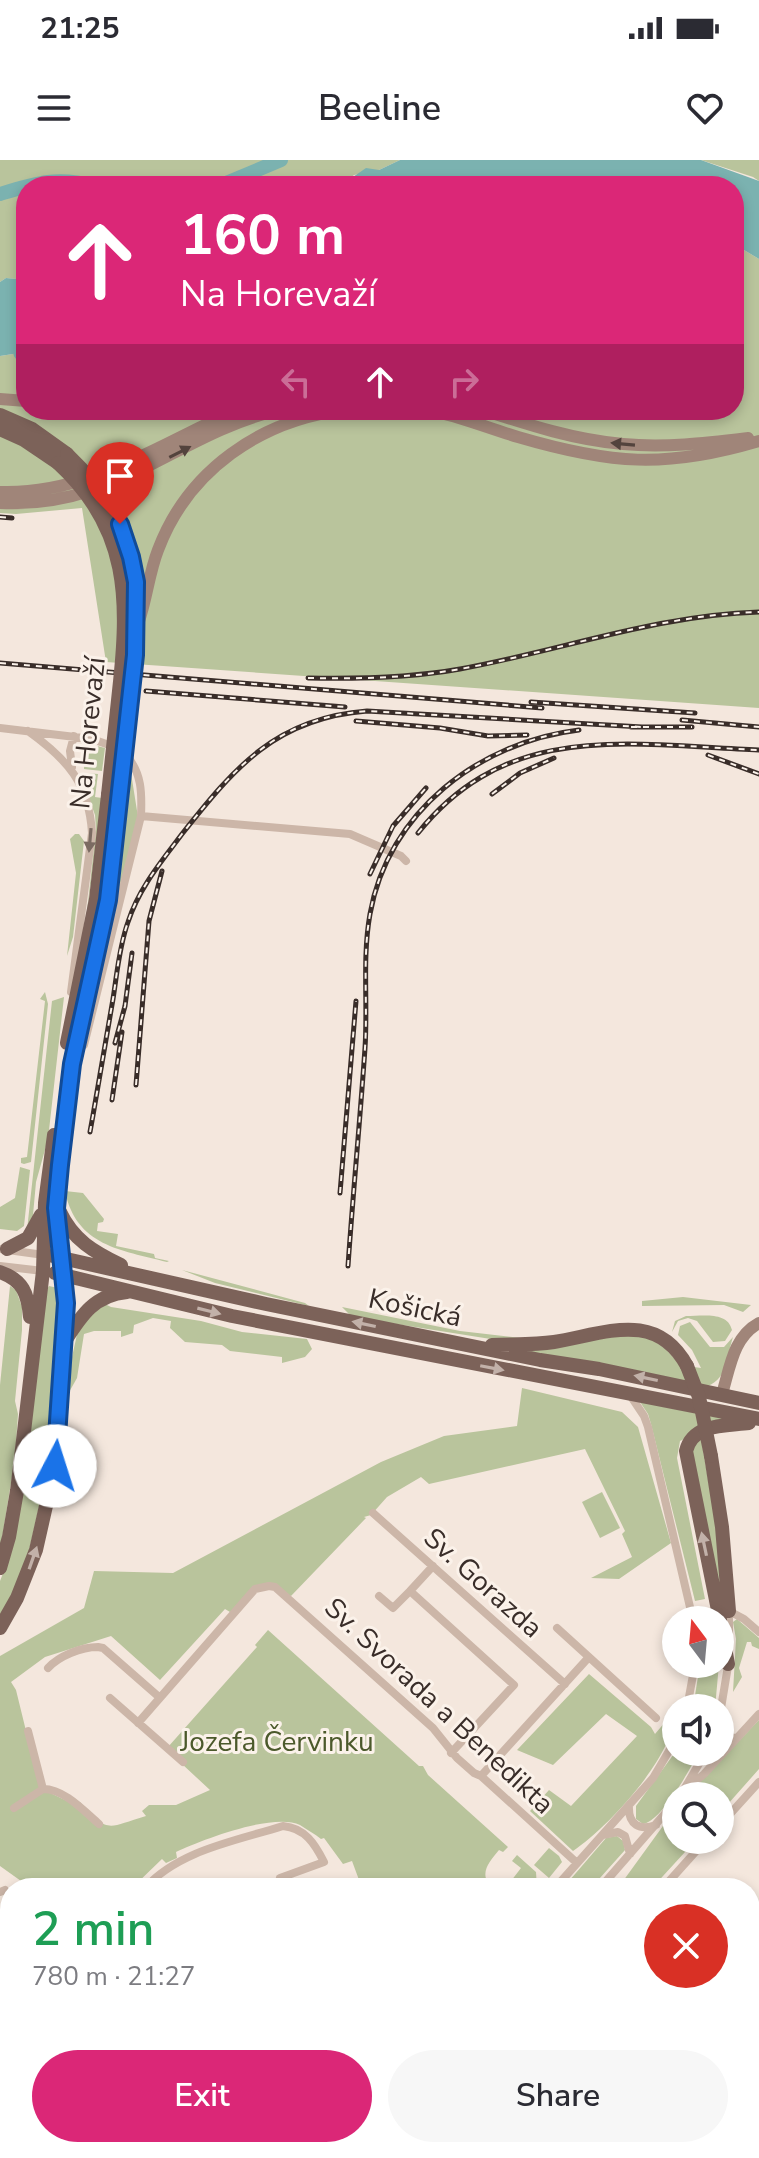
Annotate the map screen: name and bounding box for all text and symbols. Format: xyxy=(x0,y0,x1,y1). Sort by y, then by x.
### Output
text: 21:25 xyxy=(40,8,119,49)
text: Beeline xyxy=(318,84,441,133)
icon: menu xyxy=(32,86,76,130)
icon: heart xyxy=(683,86,727,130)
text: 160 m xyxy=(180,197,345,274)
icon: ahead xyxy=(48,208,152,312)
text: Na Horevaží xyxy=(180,270,376,319)
icon: left xyxy=(274,360,318,404)
icon: ahead xyxy=(358,360,402,404)
icon: right xyxy=(442,360,486,404)
one-way arrow xyxy=(610,437,635,450)
pin xyxy=(86,442,154,524)
one-way arrow xyxy=(168,445,191,458)
icon: arrive xyxy=(98,454,142,498)
street label: Na Horevaží xyxy=(61,654,115,811)
one-way arrow xyxy=(83,828,96,853)
street label: Košická xyxy=(365,1280,465,1336)
one-way arrow xyxy=(197,1305,222,1317)
one-way arrow xyxy=(351,1317,376,1330)
one-way arrow xyxy=(480,1363,505,1375)
one-way arrow xyxy=(633,1371,658,1384)
position arrow xyxy=(13,1424,97,1508)
street label: Sv. Gorazda xyxy=(415,1519,551,1647)
one-way arrow xyxy=(697,1531,709,1556)
one-way arrow xyxy=(28,1546,40,1570)
street label: Sv. Svorada a Benedikta xyxy=(316,1589,562,1823)
north arrow xyxy=(662,1606,734,1678)
map controls xyxy=(662,1606,734,1854)
button: sound xyxy=(662,1694,734,1766)
park label: Jozefa Červinku xyxy=(179,1723,374,1761)
button: search xyxy=(662,1782,734,1854)
text: 2 min xyxy=(32,1896,154,1962)
button: close xyxy=(644,1904,728,1988)
text: 780 m · 21:27 xyxy=(32,1959,195,1994)
button: Exit xyxy=(32,2050,372,2142)
button: Share xyxy=(388,2050,728,2142)

